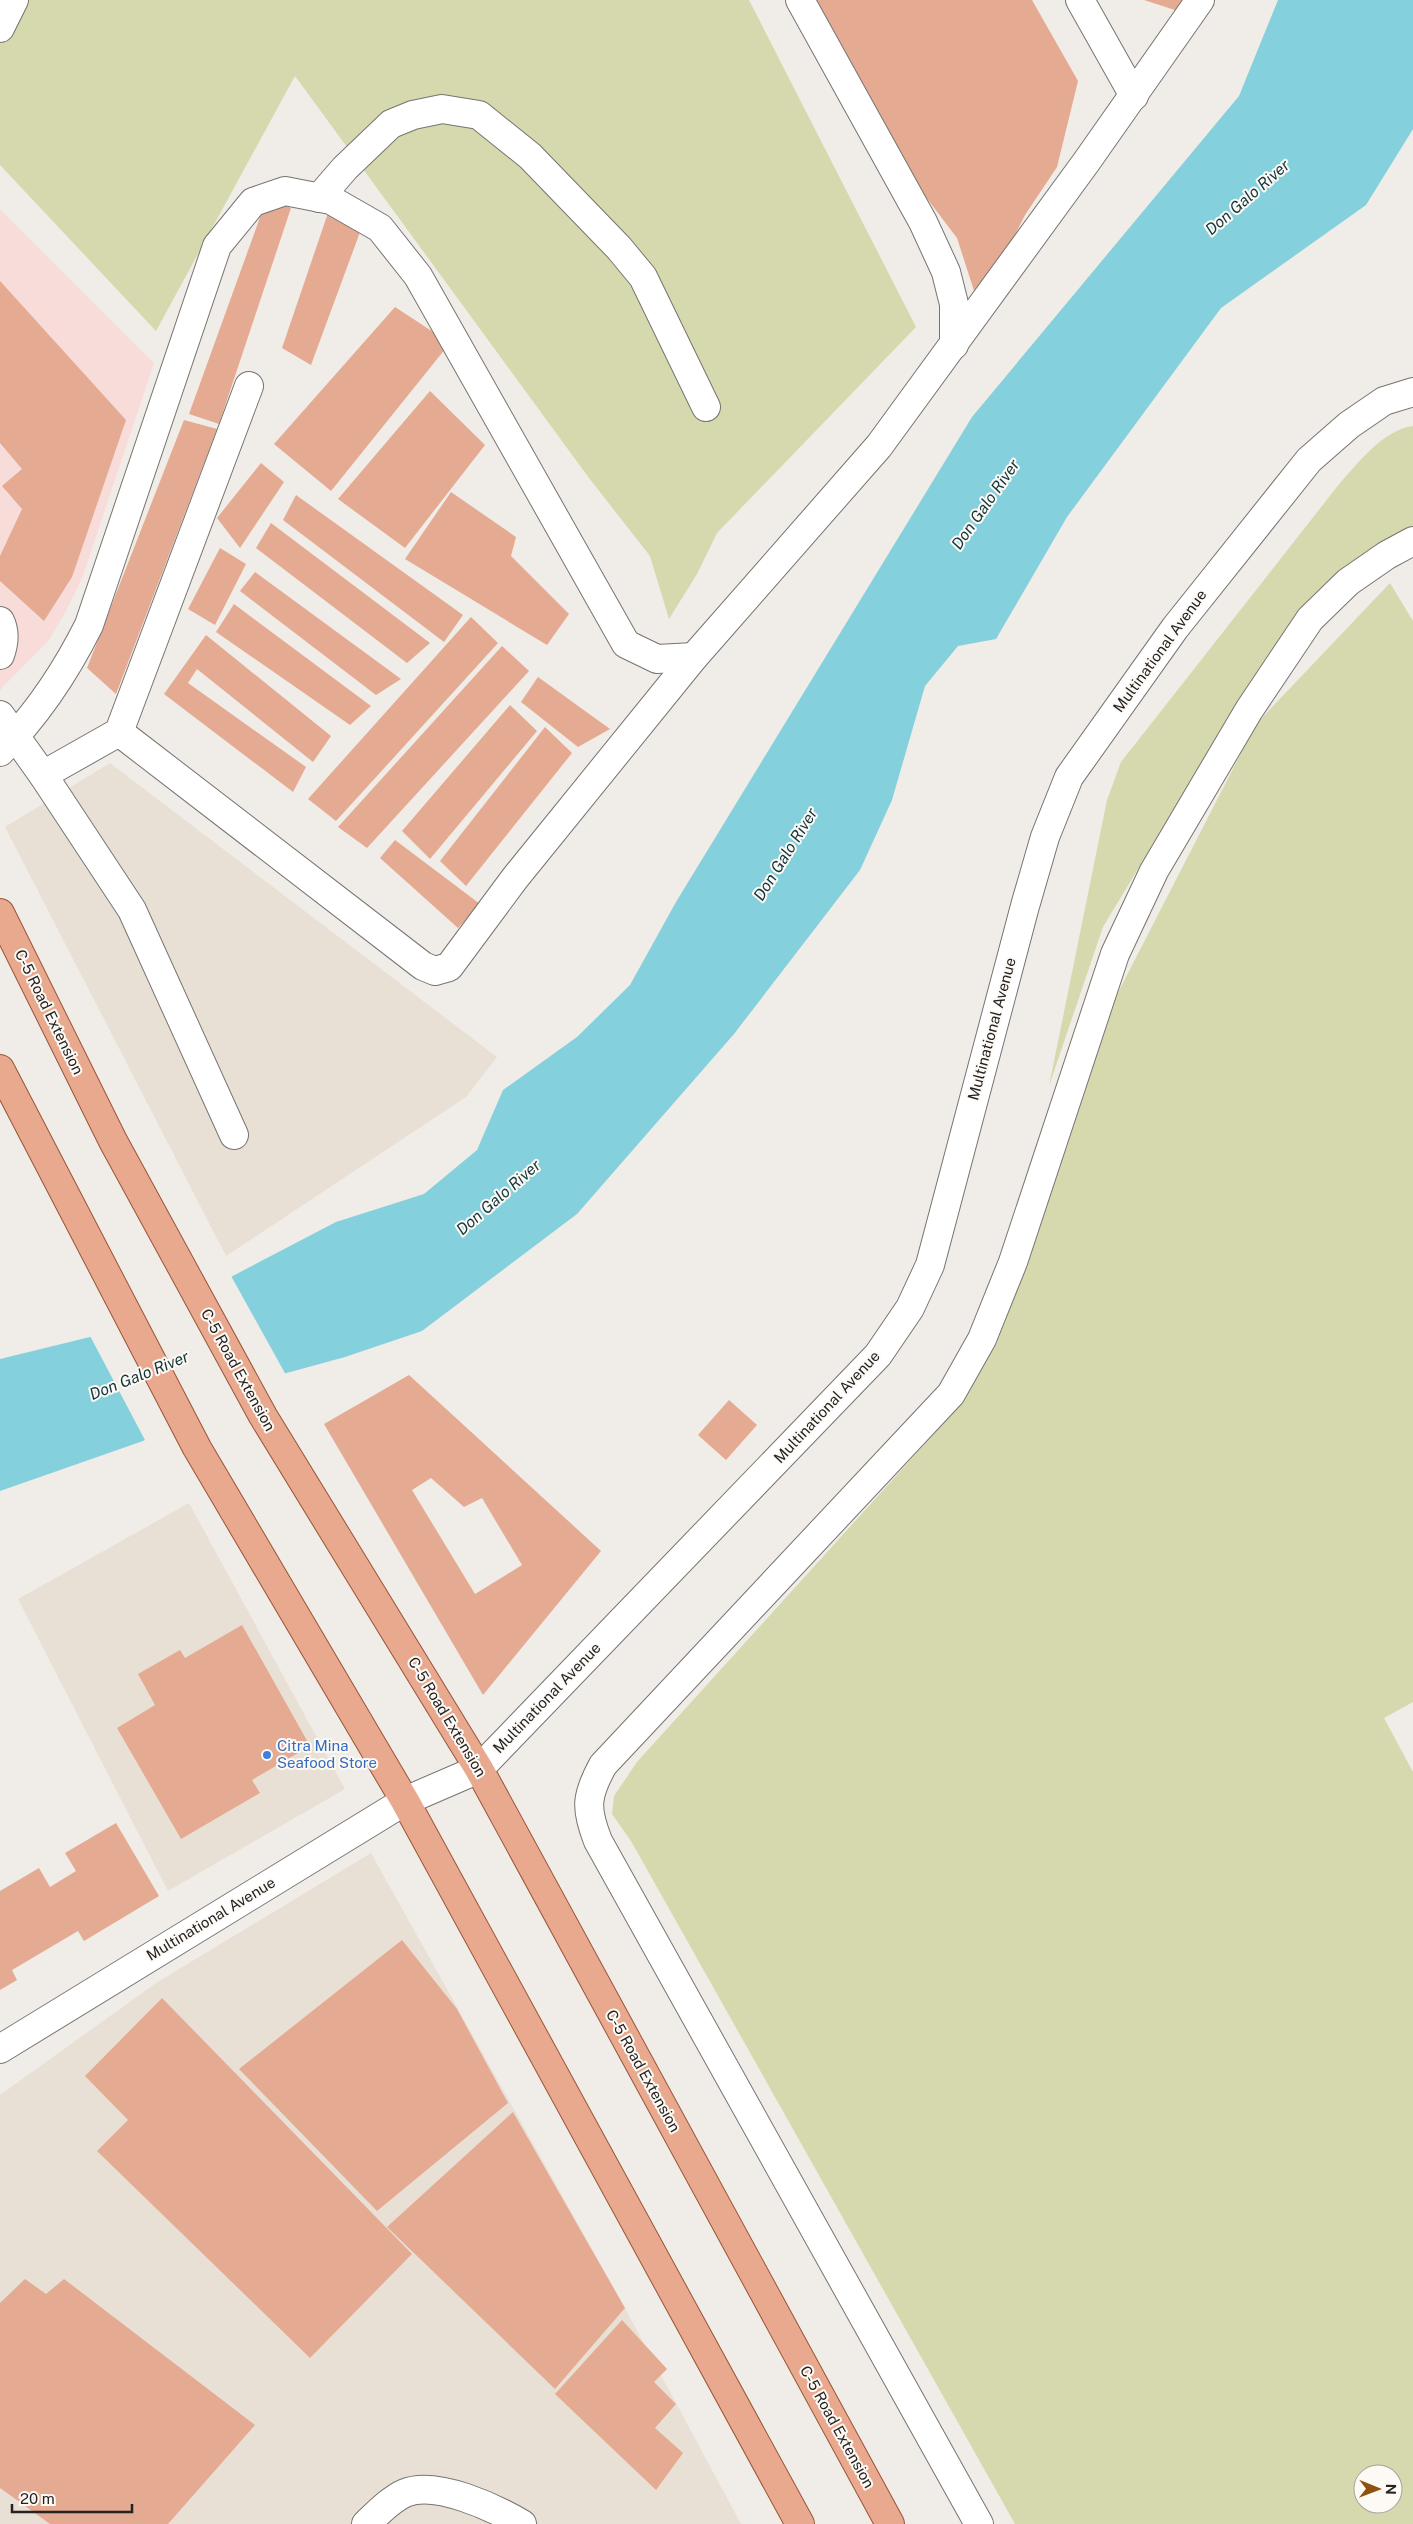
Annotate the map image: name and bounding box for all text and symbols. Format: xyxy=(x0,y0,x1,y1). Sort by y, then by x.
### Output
water label: Don Galo River xyxy=(1201,155,1294,239)
water label: Don Galo River xyxy=(947,455,1024,553)
street label: Multinational Avenue xyxy=(1110,586,1210,715)
water label: Don Galo River xyxy=(749,804,822,904)
street label: C-5 Road Extension xyxy=(12,947,87,1077)
street label: Multinational Avenue xyxy=(964,956,1019,1102)
water label: Don Galo River xyxy=(452,1155,545,1239)
street label: C-5 Road Extension xyxy=(198,1306,279,1434)
water label: Don Galo River xyxy=(87,1347,193,1404)
street label: Multinational Avenue xyxy=(770,1347,883,1466)
street label: Multinational Avenue xyxy=(489,1639,604,1756)
street label: C-5 Road Extension xyxy=(405,1654,490,1780)
place label: Citra Mina Seafood Store xyxy=(277,1737,377,1771)
marker: Citra Mina Seafood Store xyxy=(261,1749,273,1761)
street label: Multinational Avenue xyxy=(143,1873,278,1964)
street label: C-5 Road Extension xyxy=(603,2007,684,2135)
street label: C-5 Road Extension xyxy=(797,2363,878,2491)
north arrow xyxy=(1353,2464,1403,2514)
scale bar xyxy=(12,2482,132,2514)
text: N xyxy=(1383,2484,1399,2495)
text: 20 m xyxy=(20,2490,55,2507)

